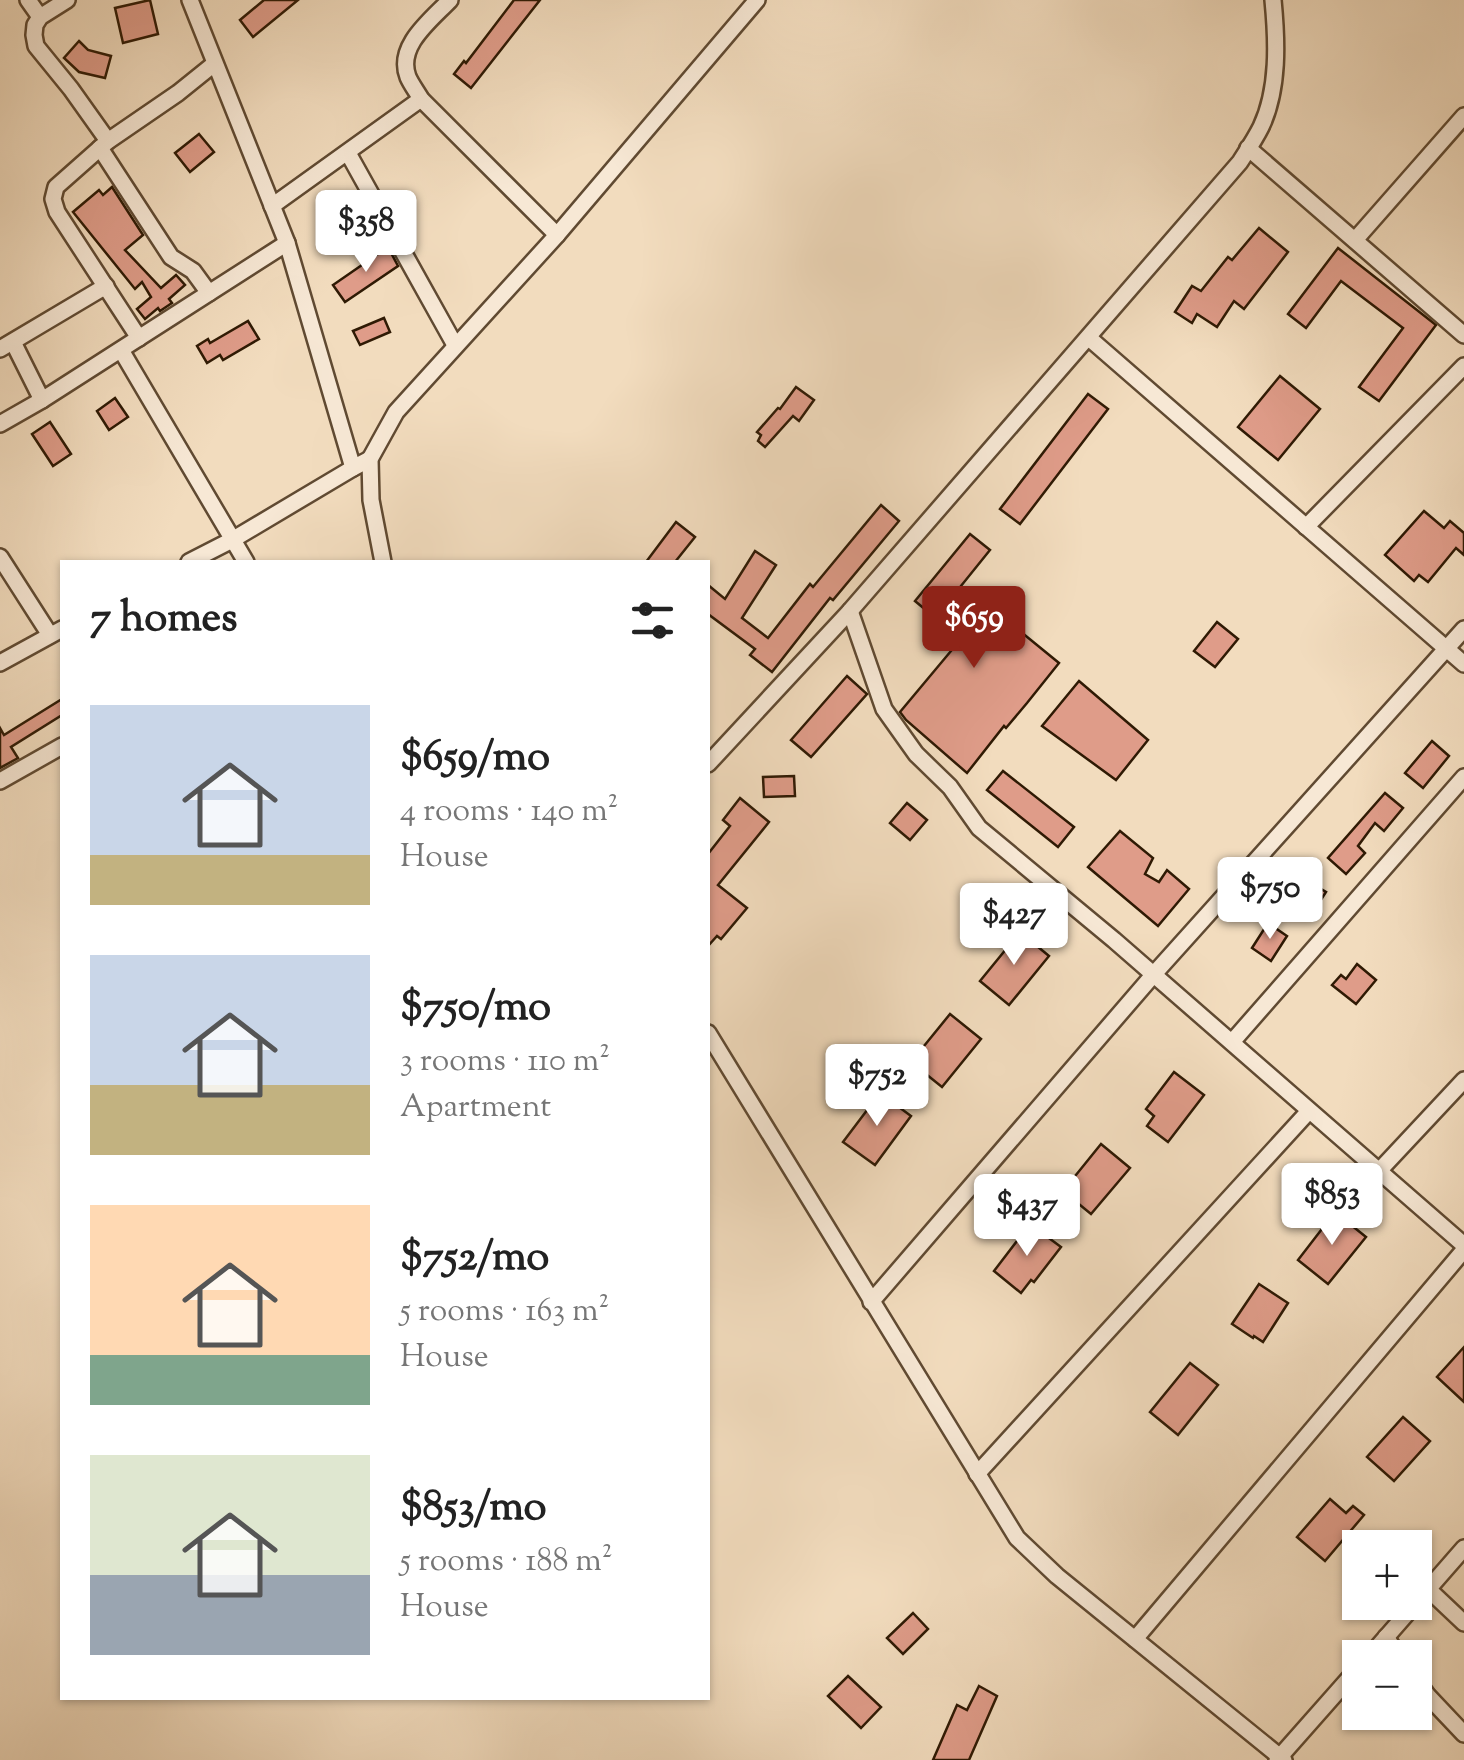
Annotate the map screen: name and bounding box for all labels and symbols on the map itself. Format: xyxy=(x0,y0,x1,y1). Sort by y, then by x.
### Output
pin: $358 xyxy=(307,190,425,275)
pin: $659 xyxy=(915,586,1033,671)
pin: $750 xyxy=(1211,857,1329,942)
pin: $427 xyxy=(955,883,1073,968)
pin: $752 xyxy=(818,1044,936,1129)
pin: $853 xyxy=(1273,1163,1391,1248)
pin: $437 xyxy=(968,1174,1086,1259)

